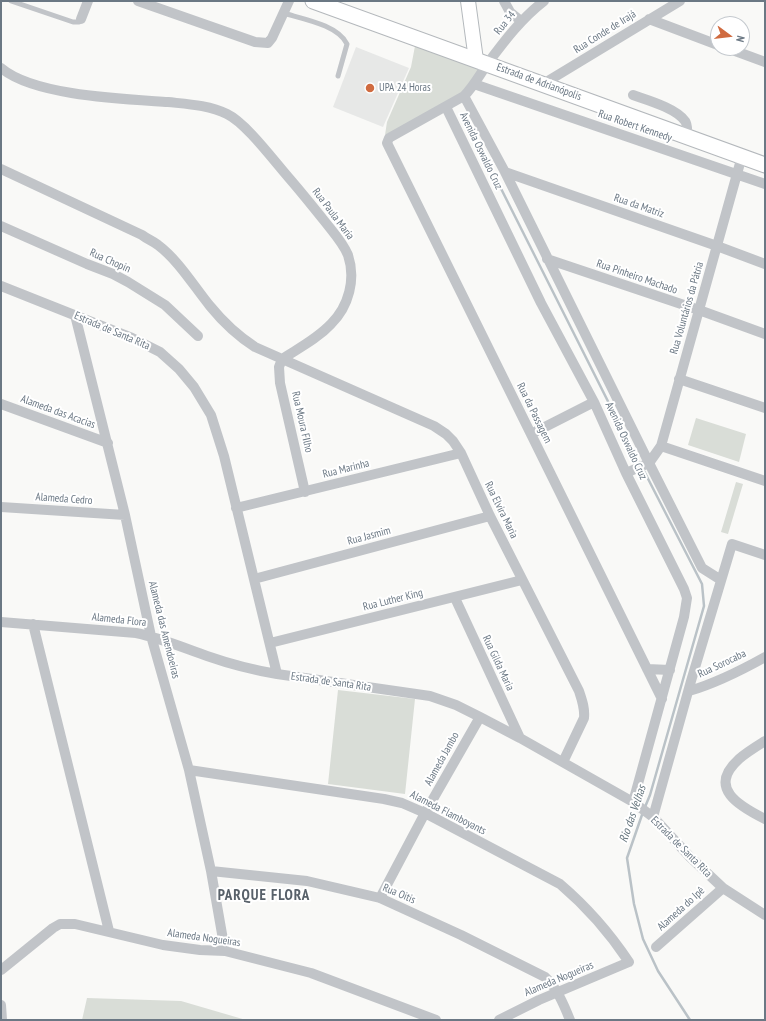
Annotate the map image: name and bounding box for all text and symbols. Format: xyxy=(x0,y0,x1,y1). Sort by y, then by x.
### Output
street label: Rua 34 xyxy=(491,8,519,38)
street label: Rua Conde de Irajá xyxy=(571,8,639,56)
north arrow xyxy=(710,16,750,56)
text: N xyxy=(733,34,748,44)
street label: Estrada de Adrianópolis xyxy=(495,60,583,104)
place label: UPA 24 Horas xyxy=(379,81,431,95)
marker: UPA 24 Horas xyxy=(364,82,376,94)
street label: Rua Robert Kennedy xyxy=(596,107,674,145)
street label: Avenida Oswaldo Cruz xyxy=(457,110,505,192)
street label: Rua Paula Maria xyxy=(309,186,357,242)
street label: Rua da Matriz xyxy=(612,191,666,221)
street label: Rua Chopin xyxy=(87,246,133,276)
street label: Rua Pinheiro Machado xyxy=(595,257,679,297)
street label: Rua Voluntários da Pátria xyxy=(667,260,707,356)
street label: Estrada de Santa Rita xyxy=(72,309,152,353)
street label: Rua da Passagem xyxy=(514,381,554,445)
street label: Rua Moura FIlho xyxy=(289,390,315,454)
street label: Alameda das Acacias xyxy=(19,392,97,432)
street label: Avenida Oswaldo Cruz xyxy=(602,400,650,482)
street label: Rua Marinha xyxy=(321,457,371,481)
street label: Rua Elvira Maria xyxy=(482,479,520,541)
street label: Alameda Cedro xyxy=(35,490,93,508)
street label: Rua Jasmim xyxy=(346,524,392,548)
street label: Alameda das Amendoeiras xyxy=(146,580,182,680)
street label: Rua Luther King xyxy=(362,586,424,614)
street label: Alameda Flora xyxy=(91,611,147,629)
street label: Rua Gilda Maria xyxy=(479,633,517,693)
street label: Rua Sorocaba xyxy=(696,647,748,681)
street label: Estrada de Santa Rita xyxy=(290,670,372,694)
street label: Alameda Jambo xyxy=(422,730,462,788)
water label: Rio das Velhas xyxy=(616,784,650,844)
street label: Alameda Flamboyants xyxy=(408,788,488,838)
street label: Estrada de Santa Rita xyxy=(648,814,714,880)
street label: Rua Oitis xyxy=(381,881,417,907)
street label: Alameda do Ipê xyxy=(655,884,707,934)
district label: PARQUE FLORA xyxy=(218,887,310,905)
street label: Alameda Nogueiras xyxy=(167,926,241,950)
street label: Alameda Nogueiras xyxy=(523,959,595,999)

